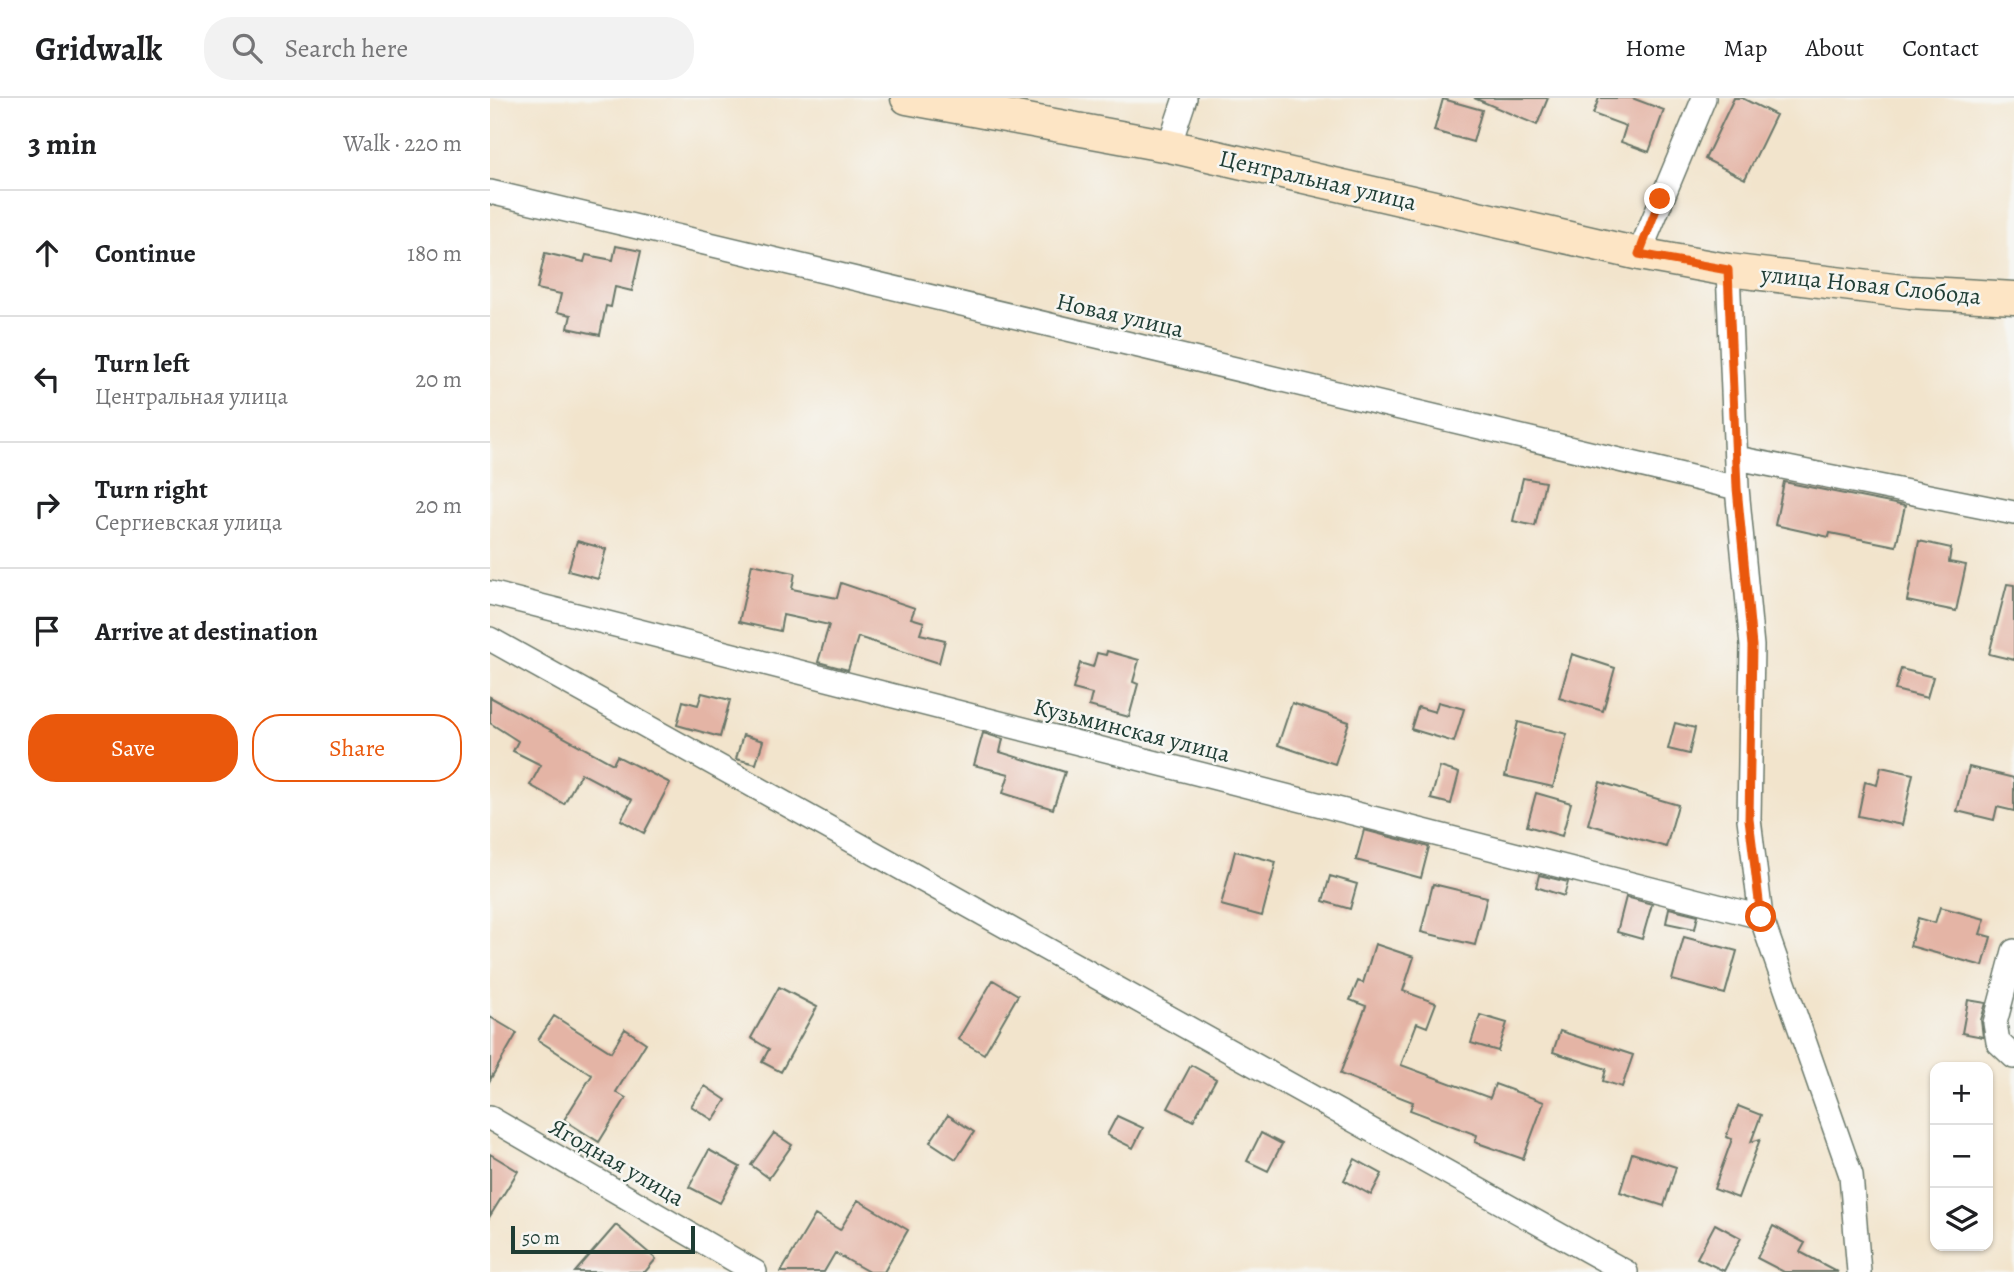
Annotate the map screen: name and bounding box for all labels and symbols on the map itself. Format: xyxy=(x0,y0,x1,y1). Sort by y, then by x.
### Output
street label: Центральная улица xyxy=(1216,142,1420,218)
route end xyxy=(1644,183,1675,214)
street label: улица Новая Слобода xyxy=(1758,257,1983,312)
street label: Новая улица xyxy=(1053,285,1187,345)
street label: Кузьминская улица xyxy=(1030,690,1234,770)
route start xyxy=(1745,901,1776,932)
street label: Ягодная улица xyxy=(544,1110,690,1214)
scale bar xyxy=(511,1223,695,1255)

